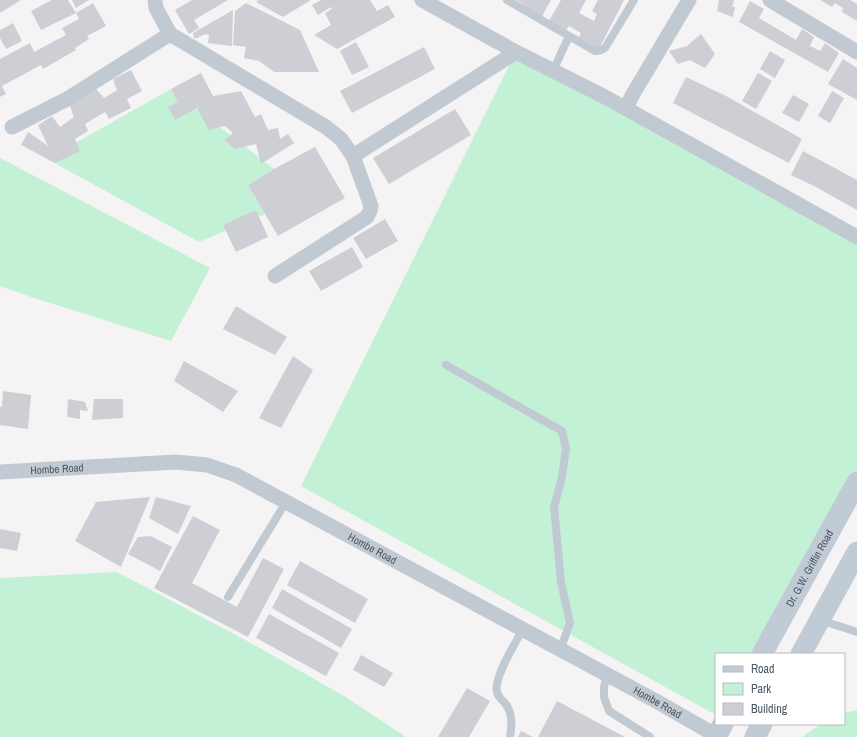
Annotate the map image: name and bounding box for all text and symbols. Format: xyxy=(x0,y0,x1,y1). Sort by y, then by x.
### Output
street label: Hombe Road xyxy=(30,460,84,477)
street label: Dr. G.W. Griffin Road xyxy=(783,527,836,609)
street label: Hombe Road xyxy=(346,530,399,567)
legend xyxy=(715,653,845,725)
text: Road xyxy=(751,661,775,677)
text: Park xyxy=(751,681,771,697)
street label: Hombe Road xyxy=(631,683,684,721)
text: Building xyxy=(751,701,788,717)

